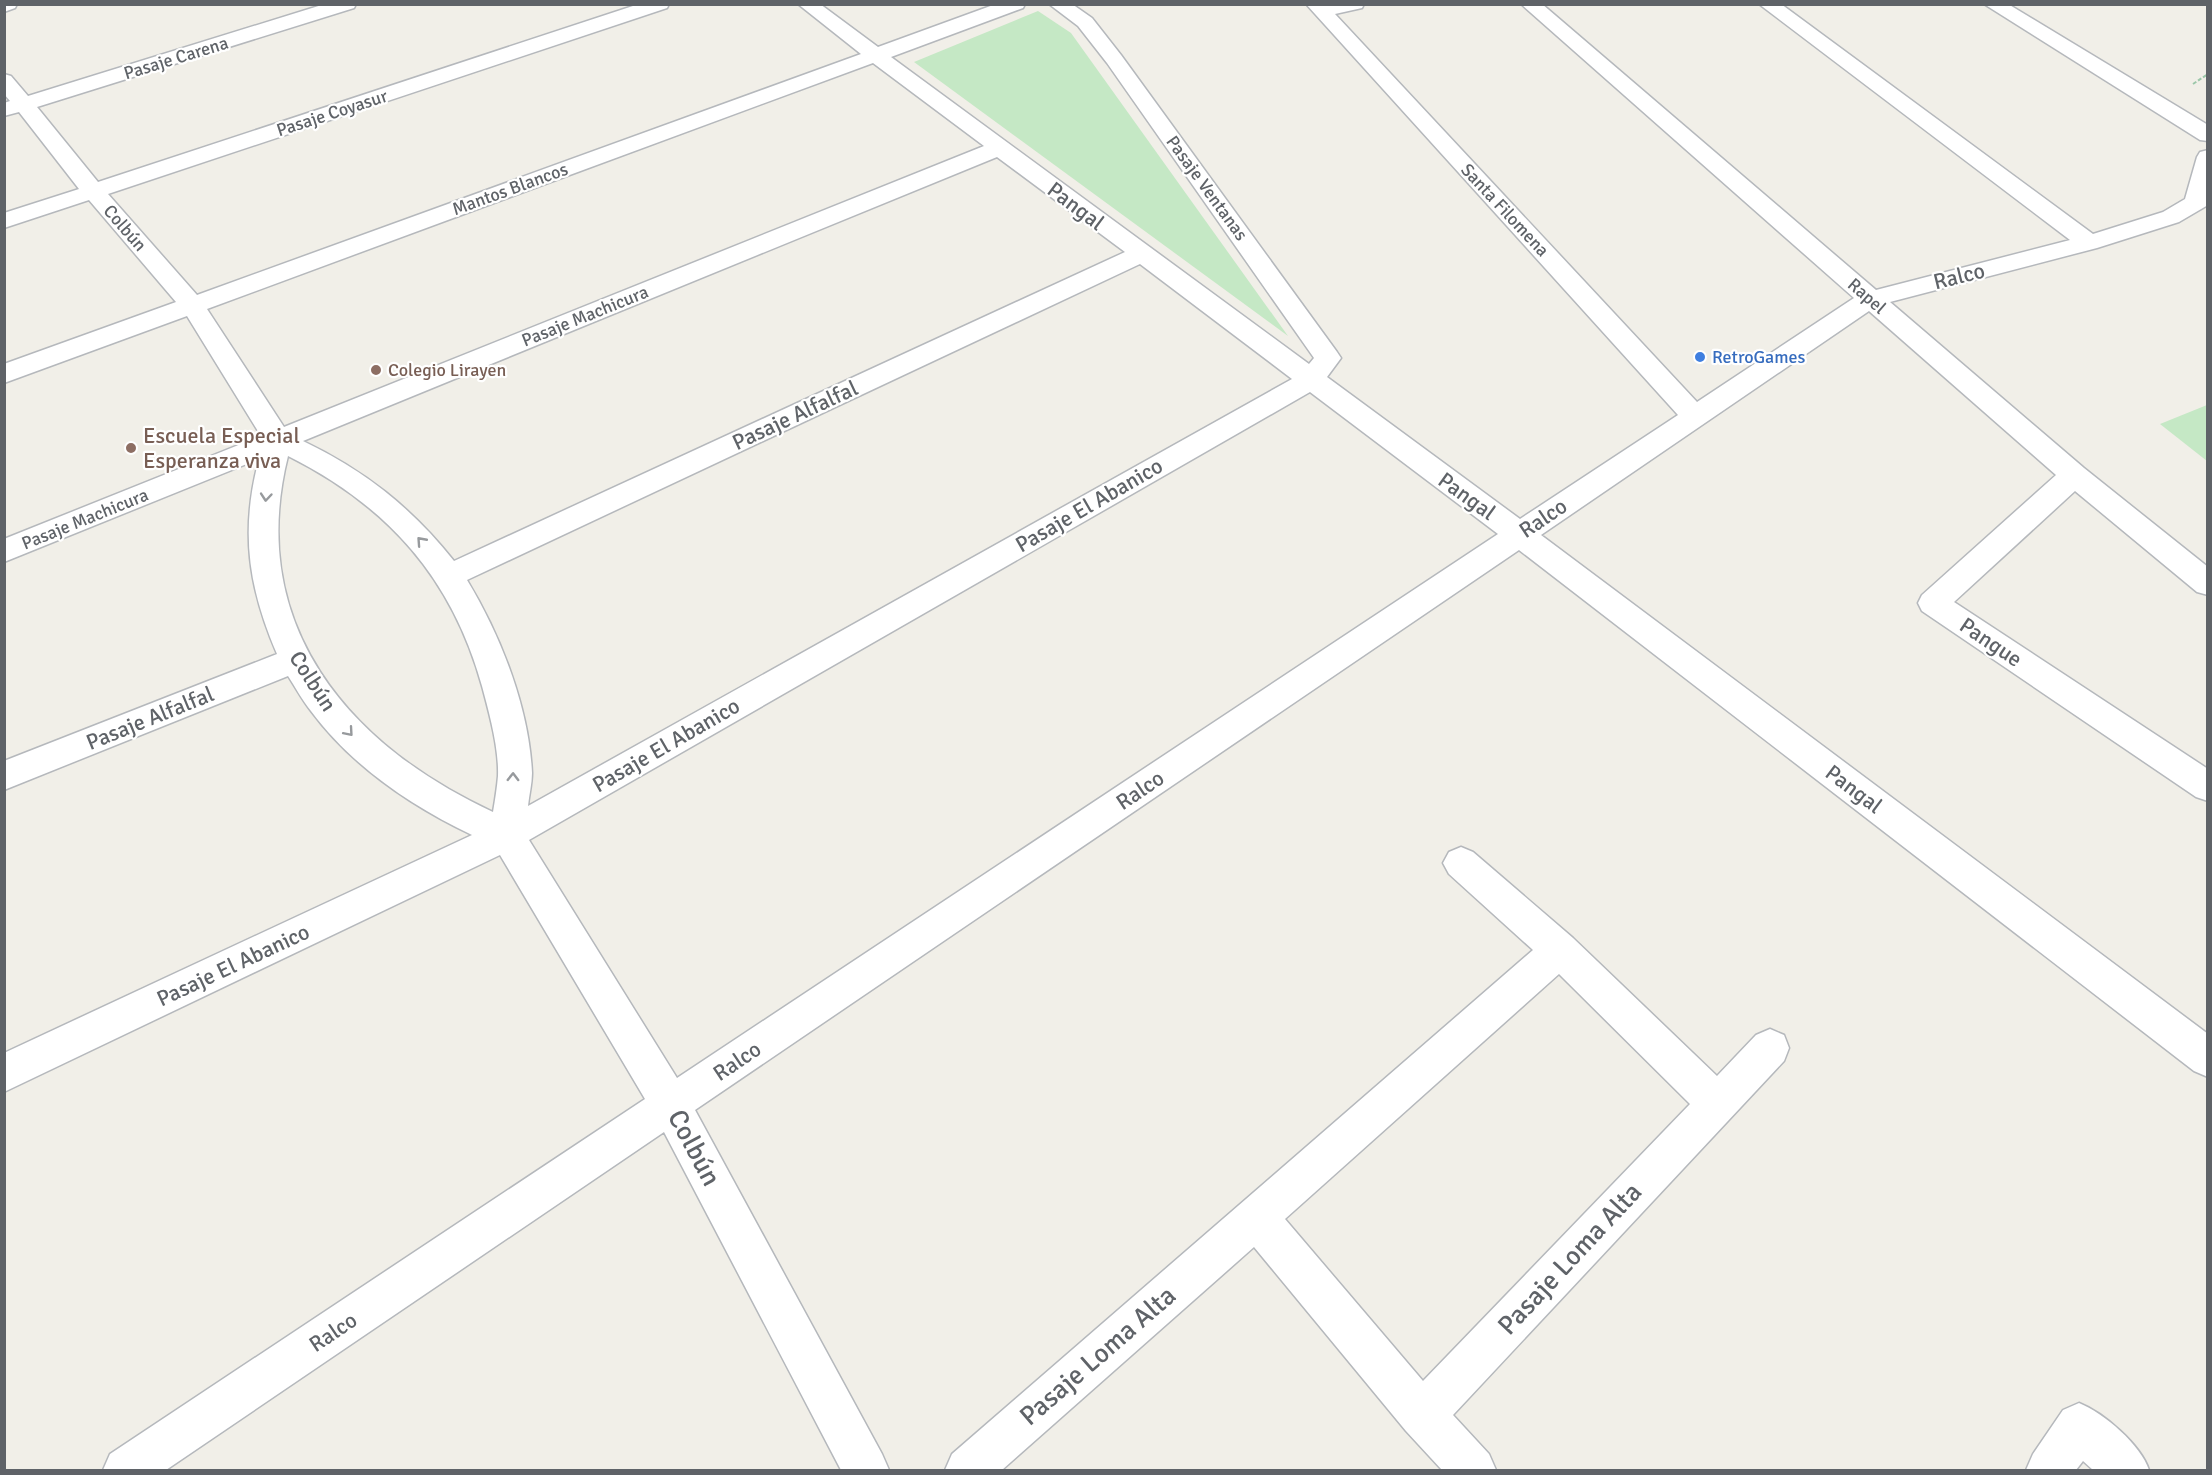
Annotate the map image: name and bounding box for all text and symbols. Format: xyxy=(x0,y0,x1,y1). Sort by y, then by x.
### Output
street label: Pasaje Carena xyxy=(121,32,231,84)
street label: Pasaje Coyasur xyxy=(274,85,391,141)
street label: Pasaje Ventanas xyxy=(1162,131,1253,245)
street label: Mantos Blancos xyxy=(449,158,571,220)
street label: Santa Filomena xyxy=(1456,159,1554,261)
street label: Pangal xyxy=(1042,176,1110,236)
street label: Colbún xyxy=(99,200,151,256)
street label: Ralco xyxy=(1930,257,1988,295)
street label: Rapel xyxy=(1843,273,1891,319)
street label: Pasaje Machicura xyxy=(518,281,652,351)
place label: RetroGames xyxy=(1712,346,1806,368)
marker: RetroGames xyxy=(1693,350,1707,364)
place label: Colegio Lirayen xyxy=(388,359,506,381)
marker: Colegio Lirayen xyxy=(369,363,383,377)
street label: Pasaje Alfalfal xyxy=(728,374,862,456)
place label: Escuela Especial Esperanza viva xyxy=(143,422,300,474)
marker: Escuela Especial Esperanza viva xyxy=(124,441,138,455)
street label: Pasaje El Abanico xyxy=(1011,452,1167,558)
street label: Pangal xyxy=(1433,466,1501,526)
street label: Pasaje Machicura xyxy=(18,484,152,554)
street label: Ralco xyxy=(1514,492,1572,544)
one-way arrow xyxy=(260,493,273,502)
one-way arrow xyxy=(417,537,428,548)
street label: Pangue xyxy=(1955,611,2027,673)
street label: Colbún xyxy=(284,646,342,716)
street label: Pasaje Alfalfal xyxy=(82,680,218,756)
street label: Pasaje El Abanico xyxy=(588,692,744,798)
one-way arrow xyxy=(342,725,353,736)
street label: Pangal xyxy=(1820,759,1888,819)
street label: Ralco xyxy=(1111,764,1169,816)
one-way arrow xyxy=(507,772,520,781)
street label: Pasaje El Abanico xyxy=(152,918,314,1012)
street label: Ralco xyxy=(708,1035,766,1087)
street label: Colbún xyxy=(660,1104,728,1192)
street label: Pasaje Loma Alta xyxy=(1491,1176,1649,1342)
street label: Pasaje Loma Alta xyxy=(1013,1279,1183,1433)
street label: Ralco xyxy=(304,1306,362,1358)

